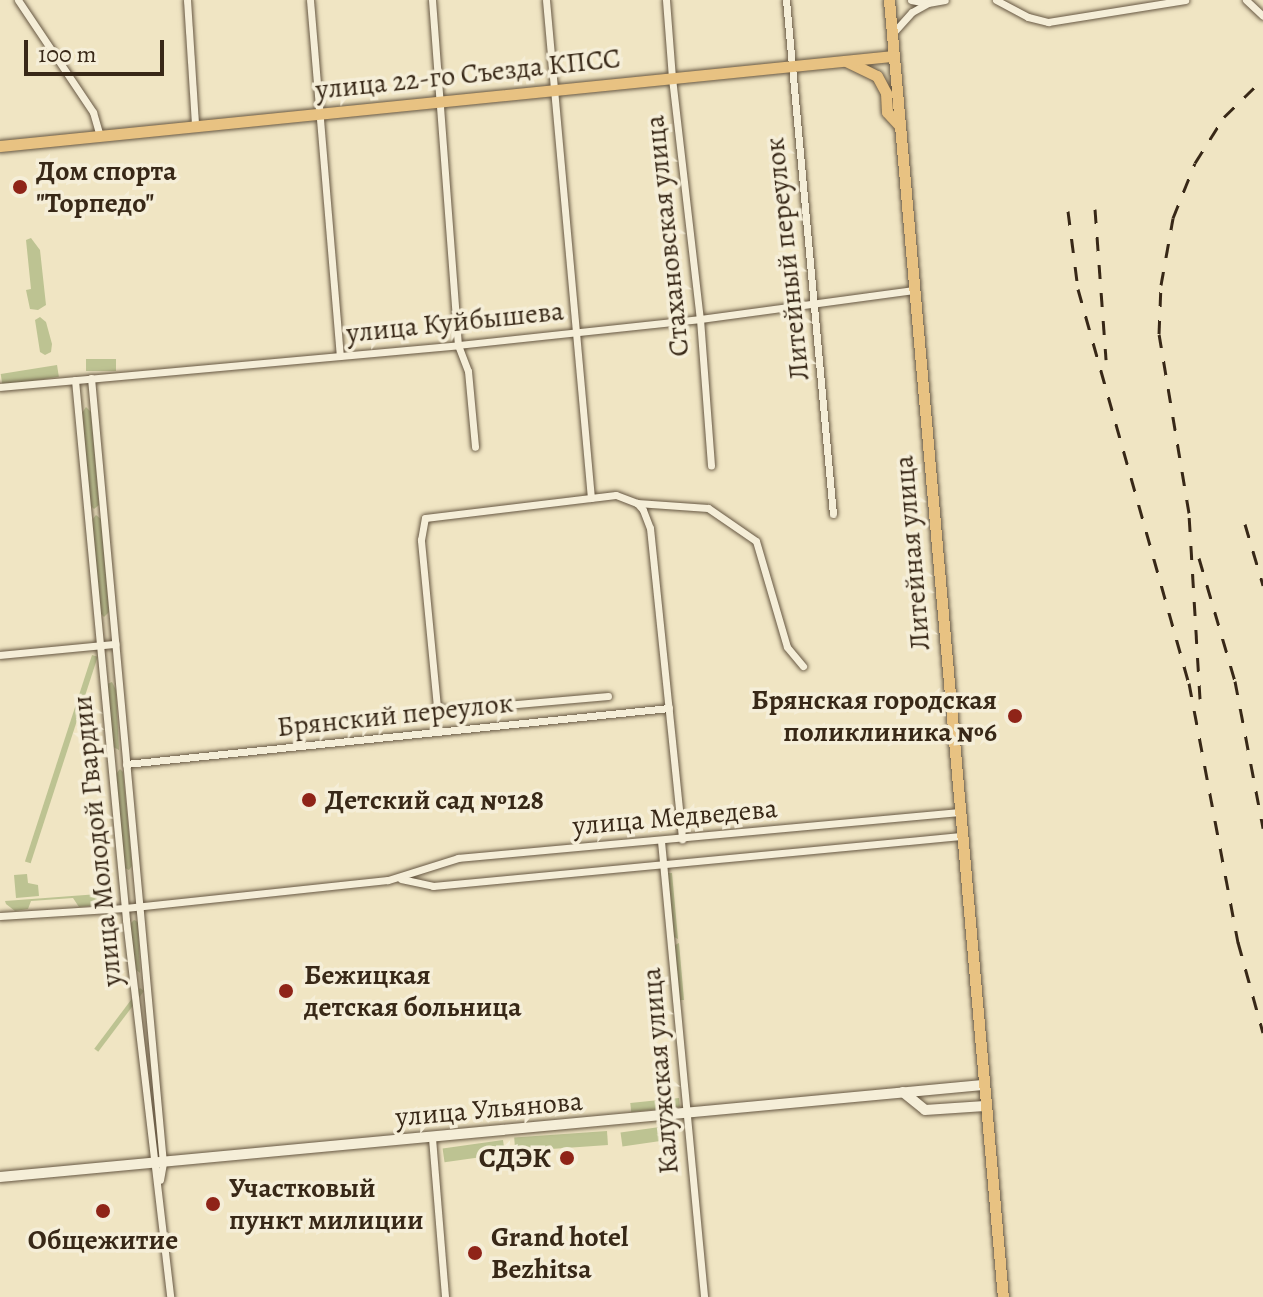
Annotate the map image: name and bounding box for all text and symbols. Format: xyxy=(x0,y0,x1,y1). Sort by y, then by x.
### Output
scale bar xyxy=(28,24,168,74)
text: 100 m xyxy=(38,38,97,70)
street label: улица 22-го Съезда КПСС xyxy=(314,41,622,107)
street label: Стахановская улица xyxy=(638,114,696,358)
street label: Литейный переулок xyxy=(758,136,816,382)
place label: Дом спорта "Торпедо" xyxy=(36,154,177,220)
marker: Дом спорта "Торпедо" xyxy=(11,178,29,196)
street label: улица Куйбышева xyxy=(345,294,565,350)
street label: Литейная улица xyxy=(887,454,937,652)
place label: Брянская городская поликлиника №6 xyxy=(751,683,997,749)
street label: Брянский переулок xyxy=(275,686,515,744)
street label: улица Молодой Гвардии xyxy=(65,694,129,988)
marker: Брянская городская поликлиника №6 xyxy=(1004,705,1026,727)
place label: Детский сад №128 xyxy=(325,783,544,817)
marker: Детский сад №128 xyxy=(300,791,318,809)
street label: улица Медведева xyxy=(571,791,779,843)
place label: Бежицкая детская больница xyxy=(304,958,522,1024)
street label: Калужская улица xyxy=(634,966,686,1176)
marker: Бежицкая детская больница xyxy=(275,980,297,1002)
street label: улица Ульянова xyxy=(394,1084,584,1134)
place label: СДЭК xyxy=(479,1141,551,1175)
marker: СДЭК xyxy=(558,1149,576,1167)
place label: Участковый пункт милиции xyxy=(229,1171,424,1237)
marker: Участковый пункт милиции xyxy=(204,1195,222,1213)
marker: Общежитие xyxy=(94,1202,112,1220)
place label: Grand hotel Bezhitsa xyxy=(491,1220,628,1286)
place label: Общежитие xyxy=(28,1223,178,1257)
marker: Grand hotel Bezhitsa xyxy=(466,1244,484,1262)

